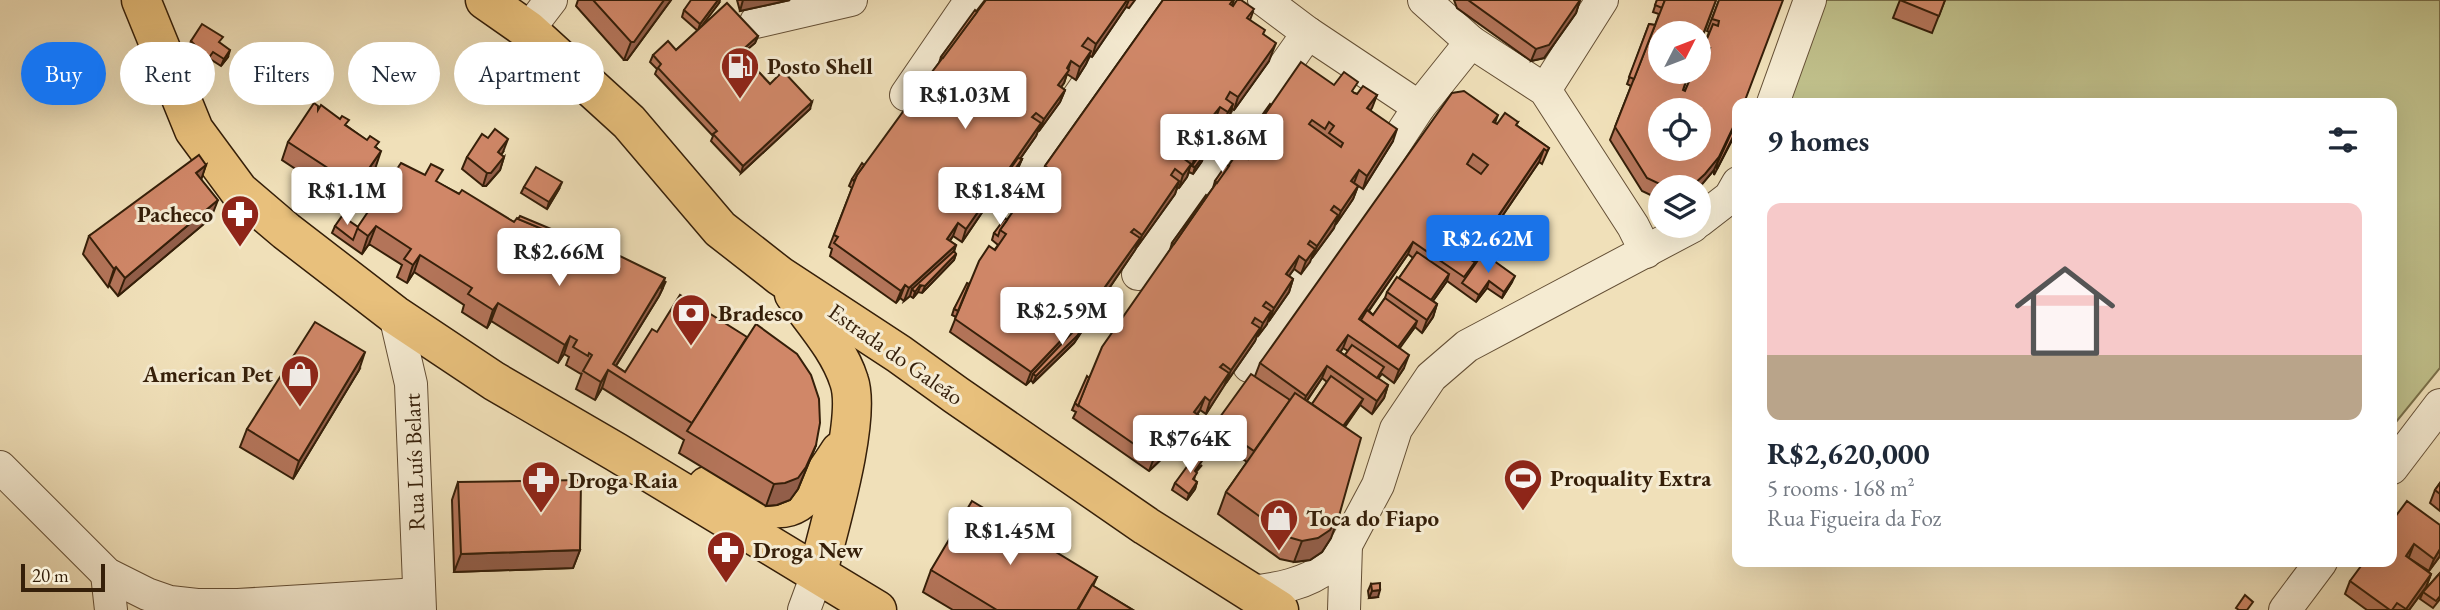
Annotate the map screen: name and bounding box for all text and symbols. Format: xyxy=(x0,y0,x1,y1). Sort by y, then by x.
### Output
north arrow xyxy=(1648,21,1712,84)
map controls xyxy=(1648,21,1711,238)
chip: Buy xyxy=(21,42,106,105)
chip: Rent xyxy=(120,42,215,105)
chip: Filters xyxy=(229,42,334,105)
chip: New xyxy=(348,42,440,105)
chip: Apartment xyxy=(454,42,604,105)
fuel station icon: Posto Shell xyxy=(719,45,761,100)
place label: Posto Shell xyxy=(767,51,873,81)
pin: R$1.03M xyxy=(900,72,1030,131)
text: R$1.03M xyxy=(919,79,1011,109)
button: locate xyxy=(1648,98,1711,161)
pin: R$1.86M xyxy=(1157,114,1287,174)
text: 9 homes xyxy=(1767,121,1869,160)
icon: filters xyxy=(2324,121,2362,159)
text: R$1.86M xyxy=(1176,122,1268,152)
pin: R$1.1M xyxy=(290,168,404,227)
pin: R$1.84M xyxy=(935,168,1065,227)
text: R$1.1M xyxy=(307,175,387,205)
text: R$1.84M xyxy=(954,175,1046,205)
button: layers xyxy=(1648,175,1711,238)
pharmacy icon: Pacheco xyxy=(219,193,261,248)
place label: Pacheco xyxy=(137,199,213,229)
pin: R$2.62M xyxy=(1423,216,1553,275)
text: R$2.62M xyxy=(1442,223,1534,253)
pin: R$2.66M xyxy=(494,229,624,288)
text: R$2.66M xyxy=(513,236,605,266)
icon: home xyxy=(2002,248,2128,374)
pin: R$2.59M xyxy=(997,288,1127,347)
bank icon: Bradesco xyxy=(670,292,712,347)
text: R$2.59M xyxy=(1016,295,1108,325)
street label: Estrada do Galeão xyxy=(822,296,970,412)
place label: Bradesco xyxy=(718,298,804,328)
shop icon: American Pet xyxy=(279,353,321,408)
place label: American Pet xyxy=(142,359,273,389)
street label: Rua Luís Belart xyxy=(397,392,431,531)
pin: R$764K xyxy=(1133,416,1247,475)
text: R$764K xyxy=(1149,423,1231,453)
text: R$2,620,000 xyxy=(1767,434,1930,473)
sports icon: Proquality Extra xyxy=(1502,457,1544,512)
pharmacy icon: Droga Raia xyxy=(520,459,562,514)
place label: Proquality Extra xyxy=(1550,463,1712,493)
place label: Droga Raia xyxy=(568,465,679,495)
text: 5 rooms · 168 m² xyxy=(1767,473,1915,503)
shop icon: Toca do Fiapo xyxy=(1258,497,1300,552)
place label: Toca do Fiapo xyxy=(1306,503,1439,533)
text: Rua Figueira da Foz xyxy=(1767,503,1941,533)
pin: R$1.45M xyxy=(945,508,1075,567)
text: R$1.45M xyxy=(964,515,1056,545)
pharmacy icon: Droga New xyxy=(705,529,747,584)
place label: Droga New xyxy=(753,535,864,565)
scale bar xyxy=(21,561,105,593)
text: 20 m xyxy=(32,563,69,588)

